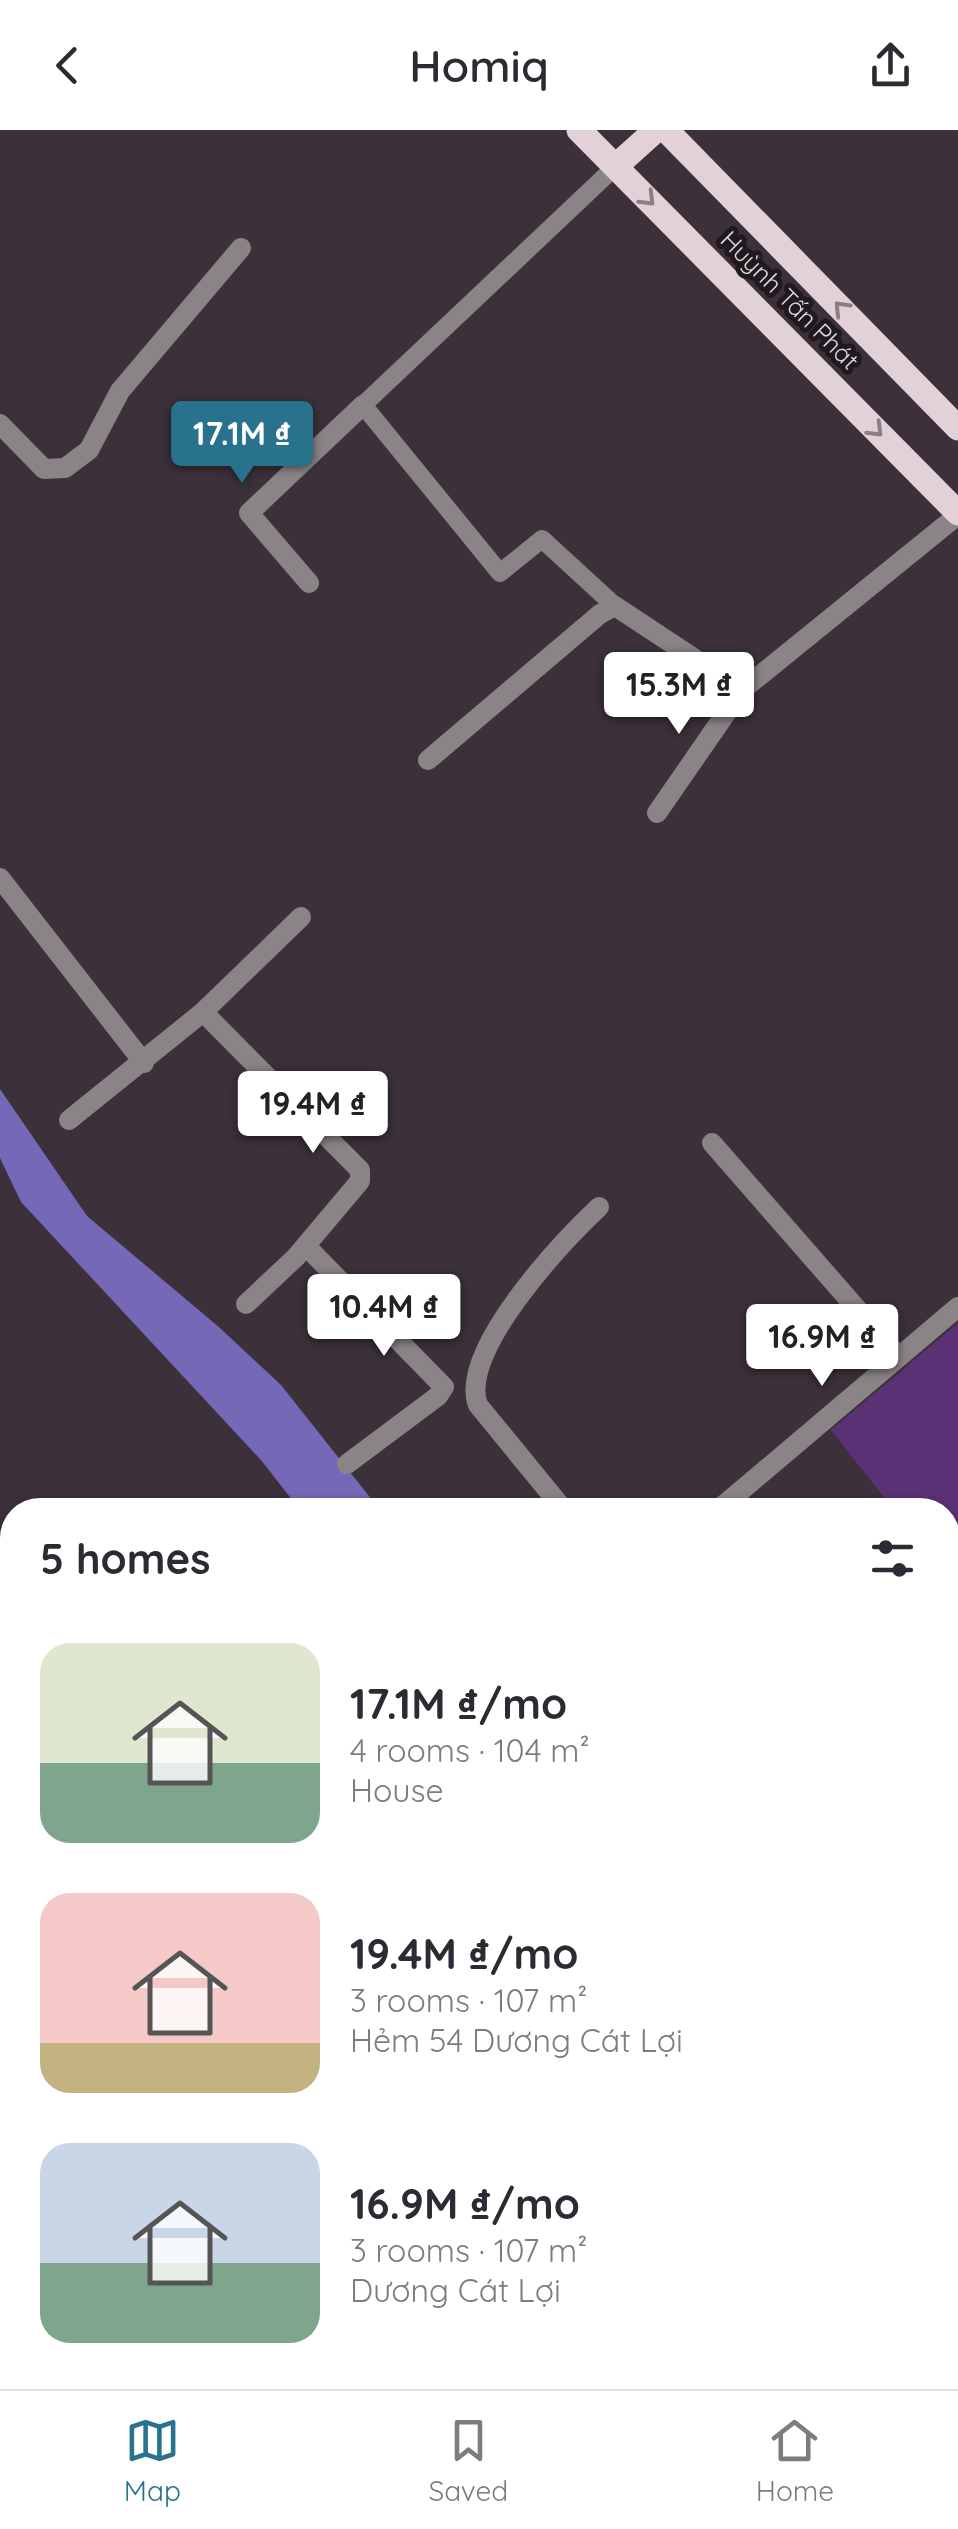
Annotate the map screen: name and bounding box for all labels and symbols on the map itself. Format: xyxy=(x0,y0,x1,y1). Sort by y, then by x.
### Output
one-way arrow xyxy=(636,187,654,205)
street label: Huỳnh Tấn Phát xyxy=(714,224,866,376)
one-way arrow xyxy=(835,302,853,320)
pin: 17.1M ₫ xyxy=(150,401,334,486)
one-way arrow xyxy=(865,418,883,436)
pin: 15.3M ₫ xyxy=(587,652,771,737)
pin: 19.4M ₫ xyxy=(221,1071,405,1156)
pin: 10.4M ₫ xyxy=(292,1274,476,1359)
pin: 16.9M ₫ xyxy=(730,1304,914,1389)

